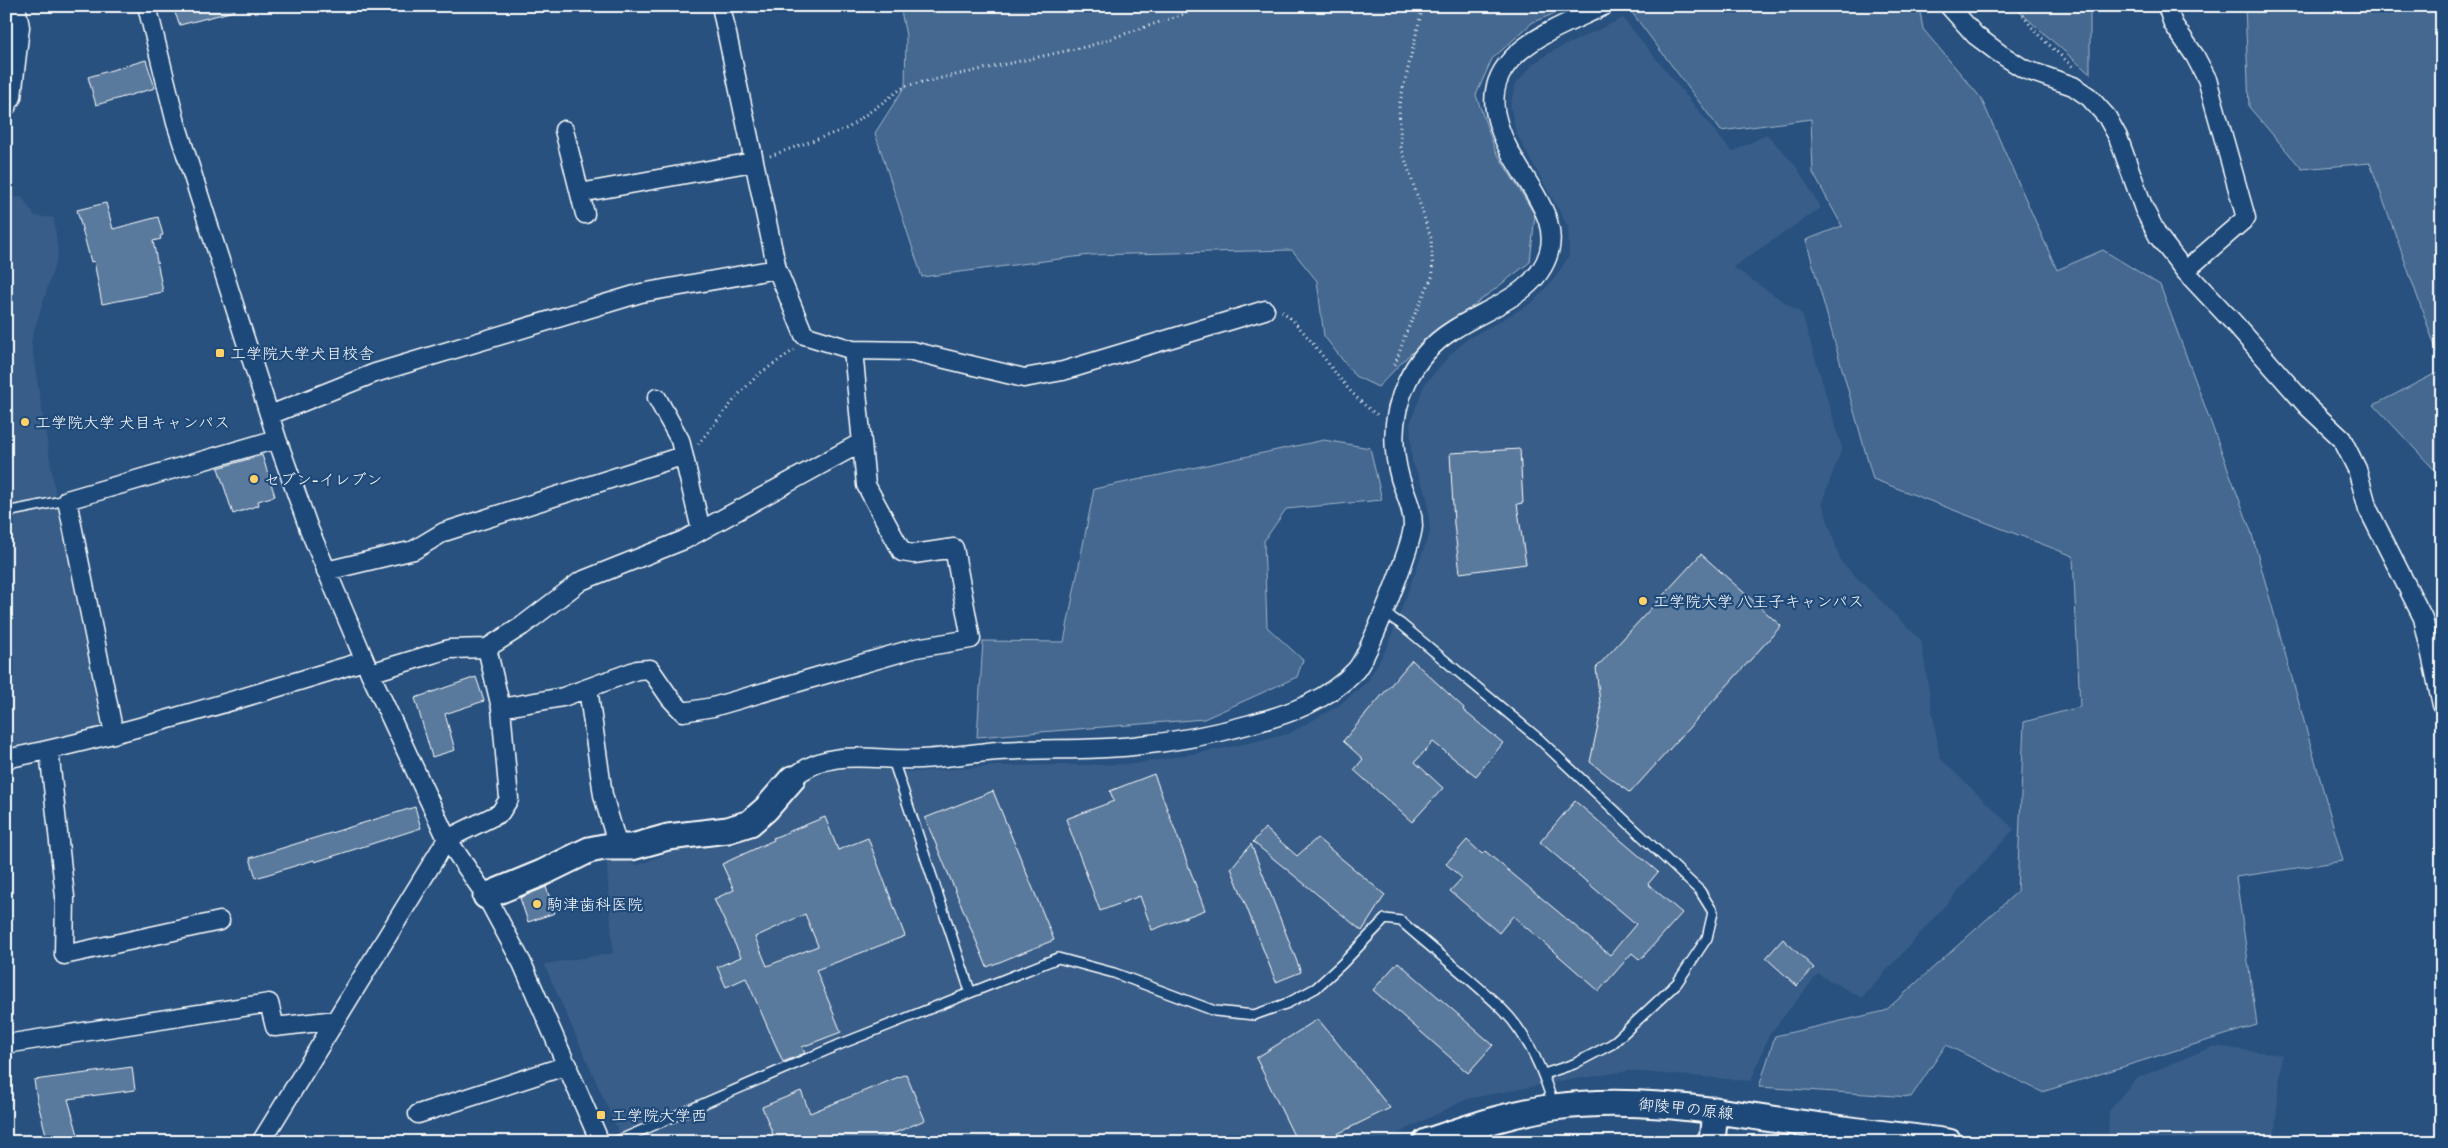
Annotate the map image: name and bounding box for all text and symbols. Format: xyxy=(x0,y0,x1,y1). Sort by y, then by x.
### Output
place label: 工学院大学犬目校舎 xyxy=(230,344,374,363)
marker: 工学院大学犬目校舎 xyxy=(214,347,226,359)
place label: 工学院大学 犬目キャンパス xyxy=(35,413,230,432)
marker: 工学院大学 犬目キャンパス xyxy=(19,416,31,428)
place label: セブン-イレブン xyxy=(264,470,382,489)
marker: セブン-イレブン xyxy=(248,473,260,485)
place label: 工学院大学 八王子キャンパス xyxy=(1653,592,1864,611)
marker: 工学院大学 八王子キャンパス xyxy=(1637,595,1649,607)
place label: 駒津歯科医院 xyxy=(547,895,643,914)
marker: 駒津歯科医院 xyxy=(531,898,543,910)
street label: 御陵甲の原線 xyxy=(1637,1094,1735,1123)
place label: 工学院大学西 xyxy=(611,1106,707,1125)
marker: 工学院大学西 xyxy=(595,1109,607,1121)

